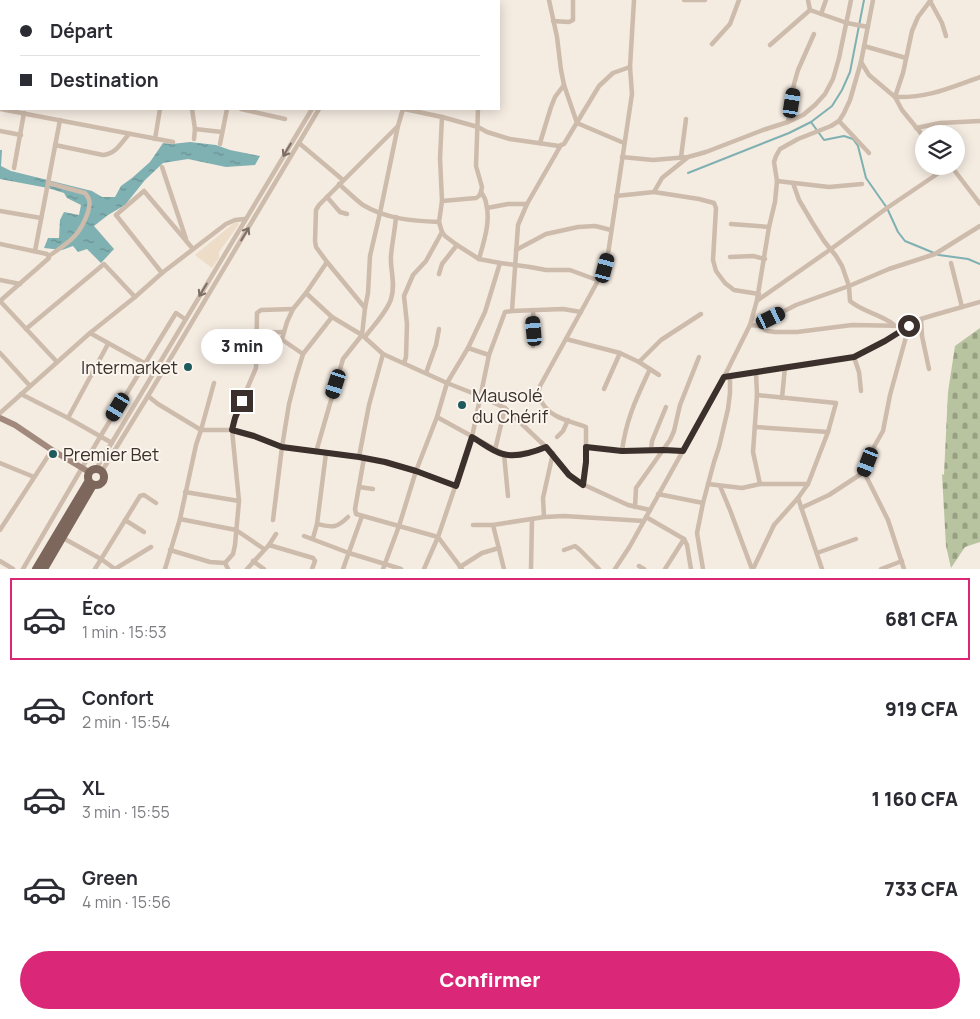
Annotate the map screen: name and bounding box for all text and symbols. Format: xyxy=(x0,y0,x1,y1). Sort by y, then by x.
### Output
text: Départ xyxy=(50,18,113,44)
text: Destination xyxy=(50,67,159,93)
car xyxy=(782,87,801,119)
map controls xyxy=(915,125,965,175)
button: layers xyxy=(915,125,965,175)
one-way arrow xyxy=(281,143,291,157)
one-way arrow xyxy=(240,227,250,241)
car xyxy=(593,252,616,284)
one-way arrow xyxy=(197,282,207,296)
car xyxy=(754,305,787,331)
car xyxy=(525,315,542,347)
route start xyxy=(898,315,920,337)
callout: 3 min xyxy=(201,328,283,364)
text: 3 min xyxy=(221,335,263,357)
place label: Intermarket xyxy=(81,355,178,379)
marker: Intermarket xyxy=(182,361,194,373)
car xyxy=(324,367,347,401)
place label: Mausolé du Chérif xyxy=(472,383,549,428)
car xyxy=(103,390,132,424)
route end xyxy=(231,390,253,412)
marker: Mausolé du Chérif xyxy=(456,399,468,411)
place label: Premier Bet xyxy=(63,442,159,466)
car xyxy=(855,445,880,479)
marker: Premier Bet xyxy=(47,448,59,460)
text: Éco xyxy=(82,595,116,621)
icon: car xyxy=(22,597,67,642)
text: 681 CFA xyxy=(885,606,958,632)
text: 1 min · 15:53 xyxy=(82,621,167,643)
text: Confort xyxy=(82,685,154,711)
icon: car xyxy=(22,687,67,732)
text: 919 CFA xyxy=(885,696,958,722)
text: 2 min · 15:54 xyxy=(82,711,170,733)
text: XL xyxy=(82,775,105,801)
icon: car xyxy=(22,777,67,822)
text: 1 160 CFA xyxy=(871,786,958,812)
text: 3 min · 15:55 xyxy=(82,801,170,823)
text: Green xyxy=(82,865,138,891)
icon: car xyxy=(22,867,67,912)
text: 733 CFA xyxy=(884,876,958,902)
text: 4 min · 15:56 xyxy=(82,891,171,913)
button: Confirmer xyxy=(20,951,960,1009)

